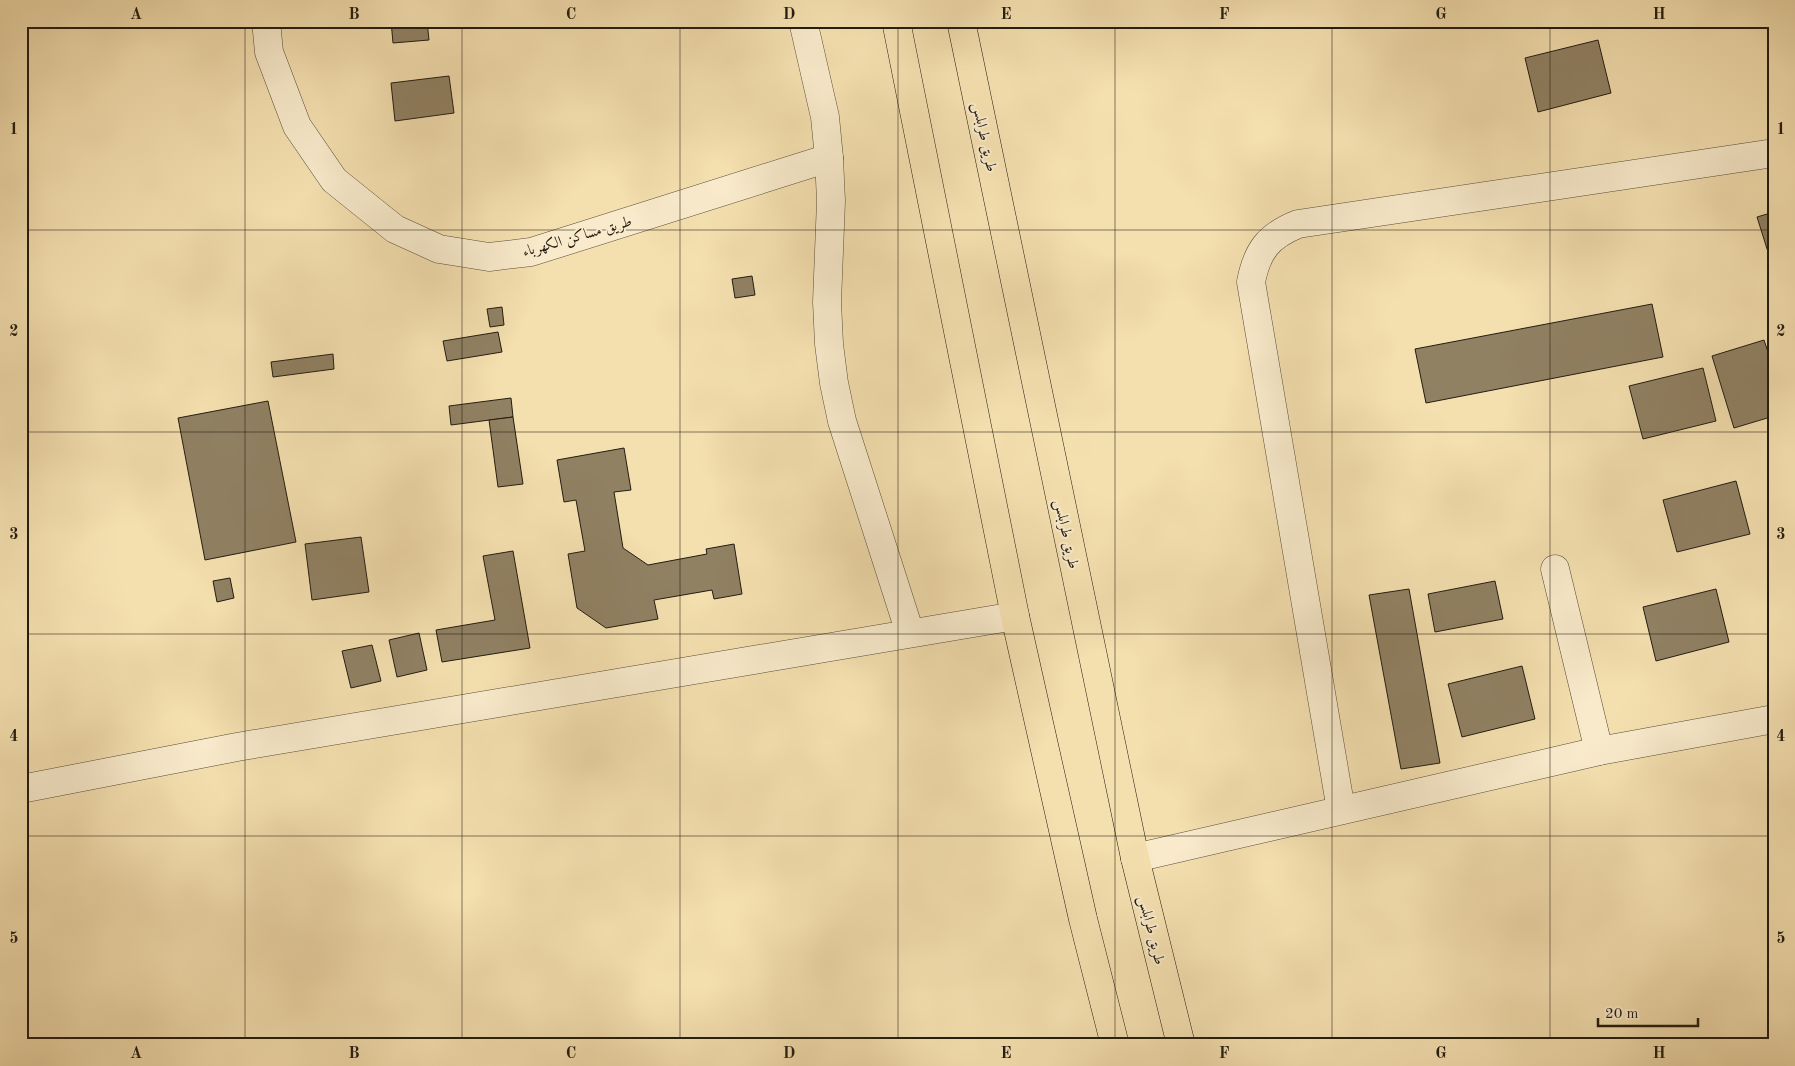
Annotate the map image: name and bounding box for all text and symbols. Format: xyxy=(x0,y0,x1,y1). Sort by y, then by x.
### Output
text: A xyxy=(130,7,142,23)
text: B xyxy=(348,7,360,23)
text: C xyxy=(566,7,576,23)
text: D xyxy=(783,7,795,23)
text: E xyxy=(1000,7,1012,23)
text: F xyxy=(1219,7,1230,23)
text: G xyxy=(1435,7,1447,23)
text: H xyxy=(1652,7,1666,23)
street label: طريق طرابلس xyxy=(968,101,998,174)
text: 1 xyxy=(9,122,19,138)
text: 1 xyxy=(1776,122,1786,138)
street label: طريق مساكن الكهرباء xyxy=(521,214,634,261)
text: 2 xyxy=(9,324,19,340)
text: 2 xyxy=(1776,324,1786,340)
street label: طريق طرابلس xyxy=(1050,498,1080,571)
text: 3 xyxy=(9,527,19,543)
text: 3 xyxy=(1776,527,1786,543)
text: 4 xyxy=(9,729,19,745)
text: 4 xyxy=(1776,729,1786,745)
street label: طريق طرابلس xyxy=(1134,894,1166,967)
text: 5 xyxy=(9,931,19,947)
text: 5 xyxy=(1776,931,1786,947)
scale bar xyxy=(1598,996,1698,1028)
text: 20 m xyxy=(1605,1007,1639,1022)
text: A xyxy=(130,1046,142,1062)
text: B xyxy=(348,1046,360,1062)
text: C xyxy=(566,1046,576,1062)
text: D xyxy=(783,1046,795,1062)
text: E xyxy=(1000,1046,1012,1062)
text: F xyxy=(1219,1046,1230,1062)
text: G xyxy=(1435,1046,1447,1062)
text: H xyxy=(1652,1046,1666,1062)

